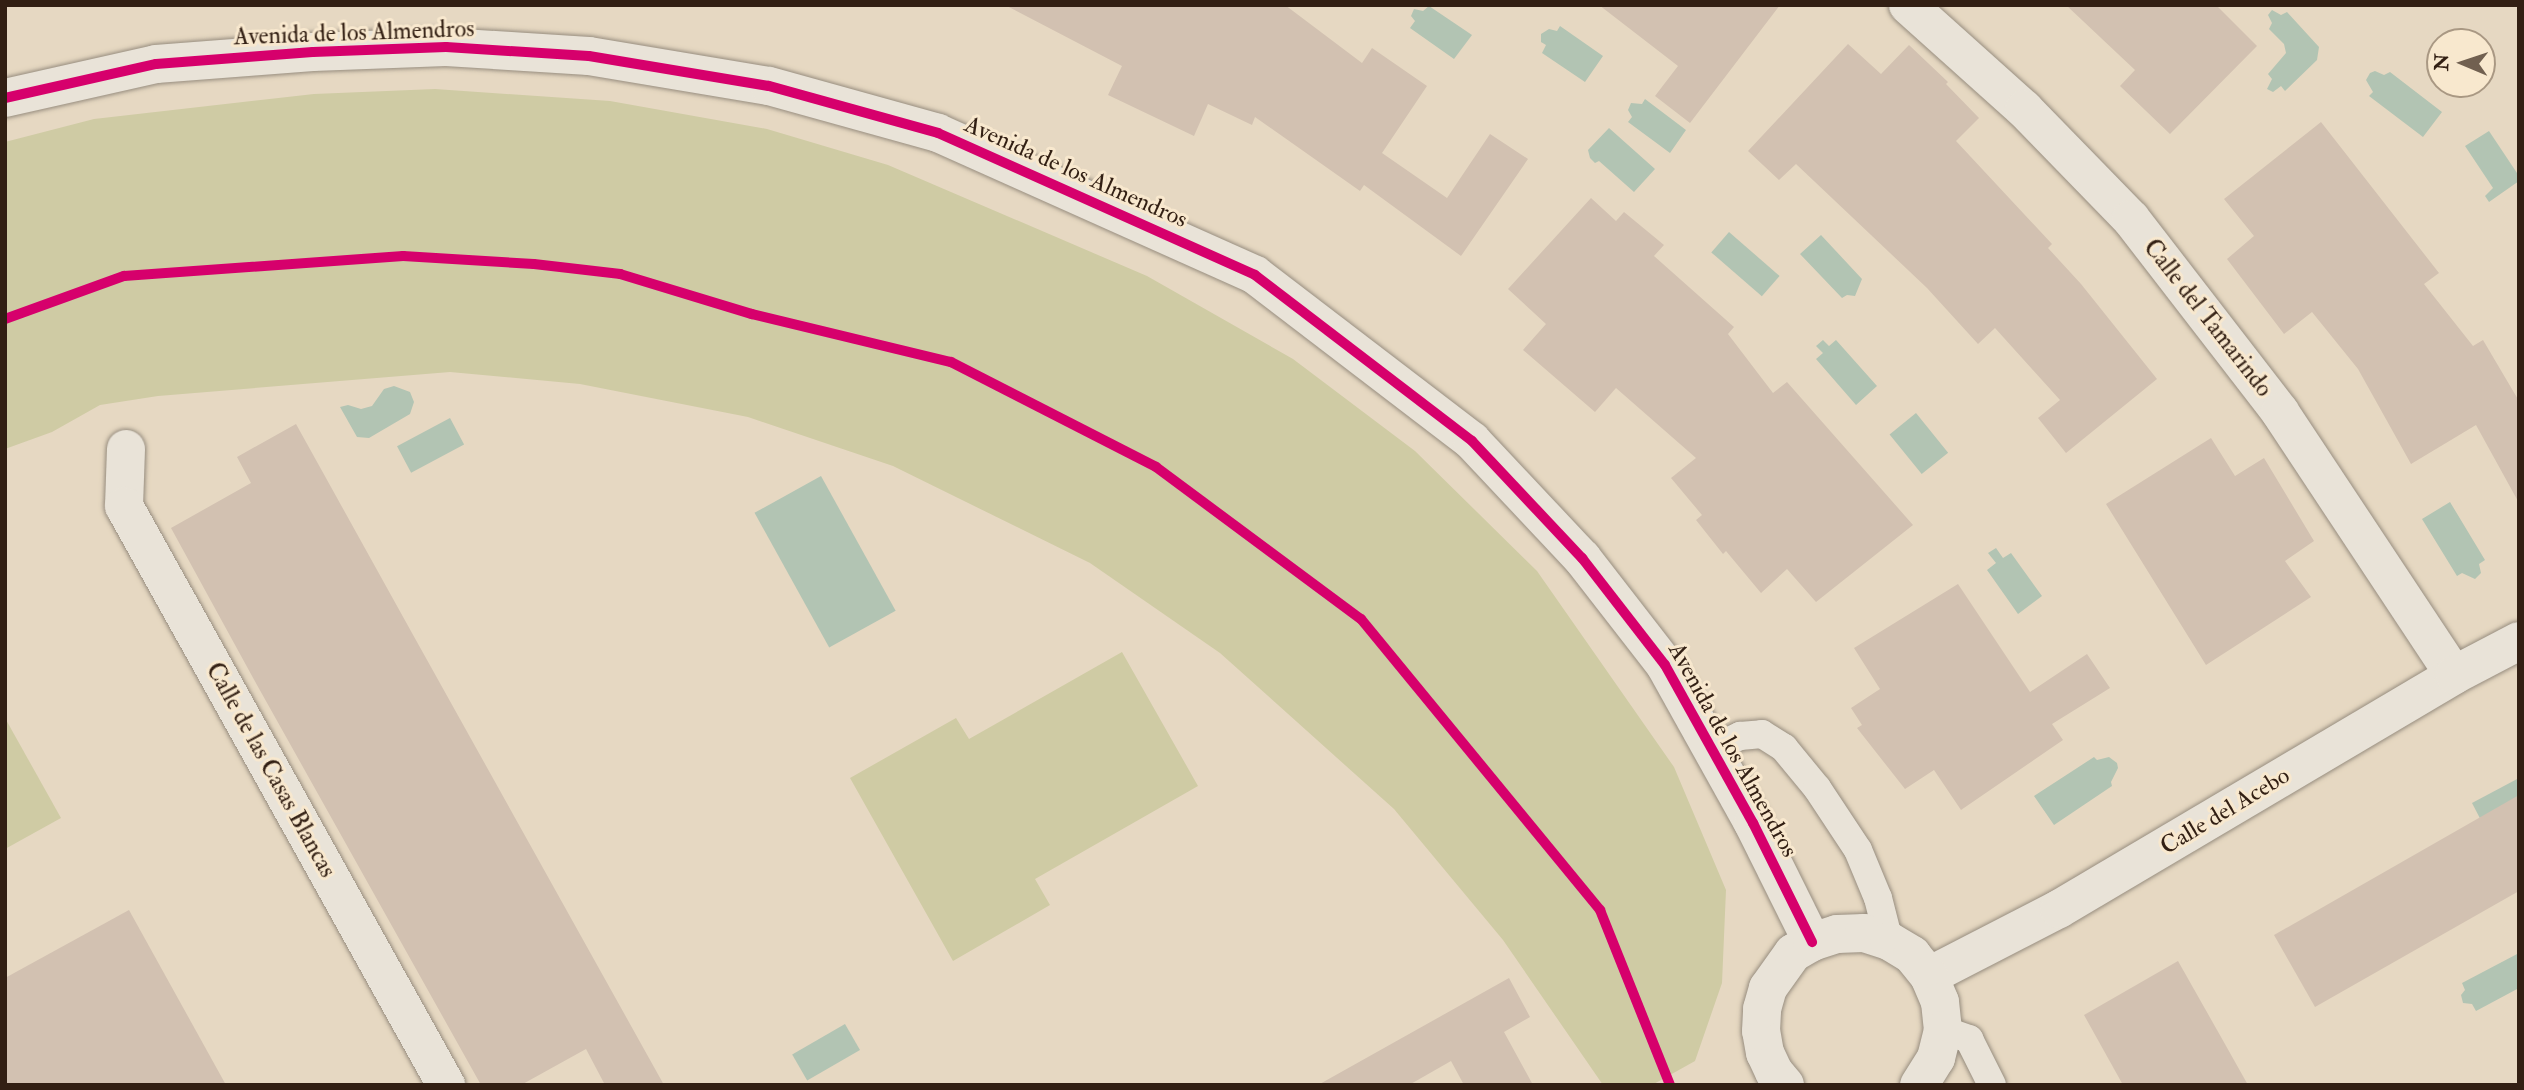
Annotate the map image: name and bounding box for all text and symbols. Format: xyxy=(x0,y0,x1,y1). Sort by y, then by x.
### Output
street label: Avenida de los Almendros xyxy=(233,14,475,52)
north arrow xyxy=(2426,28,2496,98)
text: N xyxy=(2430,53,2454,71)
street label: Avenida de los Almendros xyxy=(960,110,1192,234)
street label: Calle del Tamarindo xyxy=(2137,233,2279,403)
street label: Avenida de los Almendros xyxy=(1662,638,1804,862)
street label: Calle de las Casas Blancas xyxy=(200,658,342,882)
street label: Calle del Acebo xyxy=(2155,761,2295,861)

